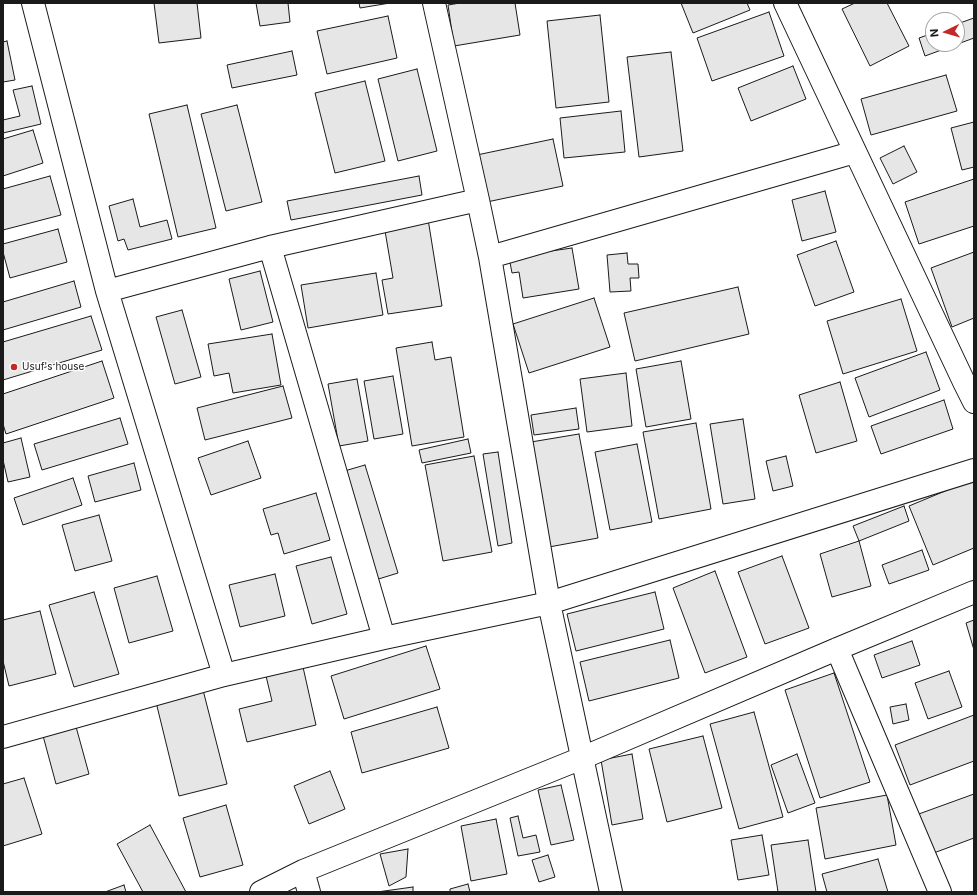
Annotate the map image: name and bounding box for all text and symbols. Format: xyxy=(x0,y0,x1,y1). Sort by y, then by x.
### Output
north arrow xyxy=(925,12,965,52)
text: N xyxy=(927,28,941,38)
place label: Usuf's house xyxy=(22,361,84,373)
marker: Usuf's house xyxy=(9,362,19,372)

